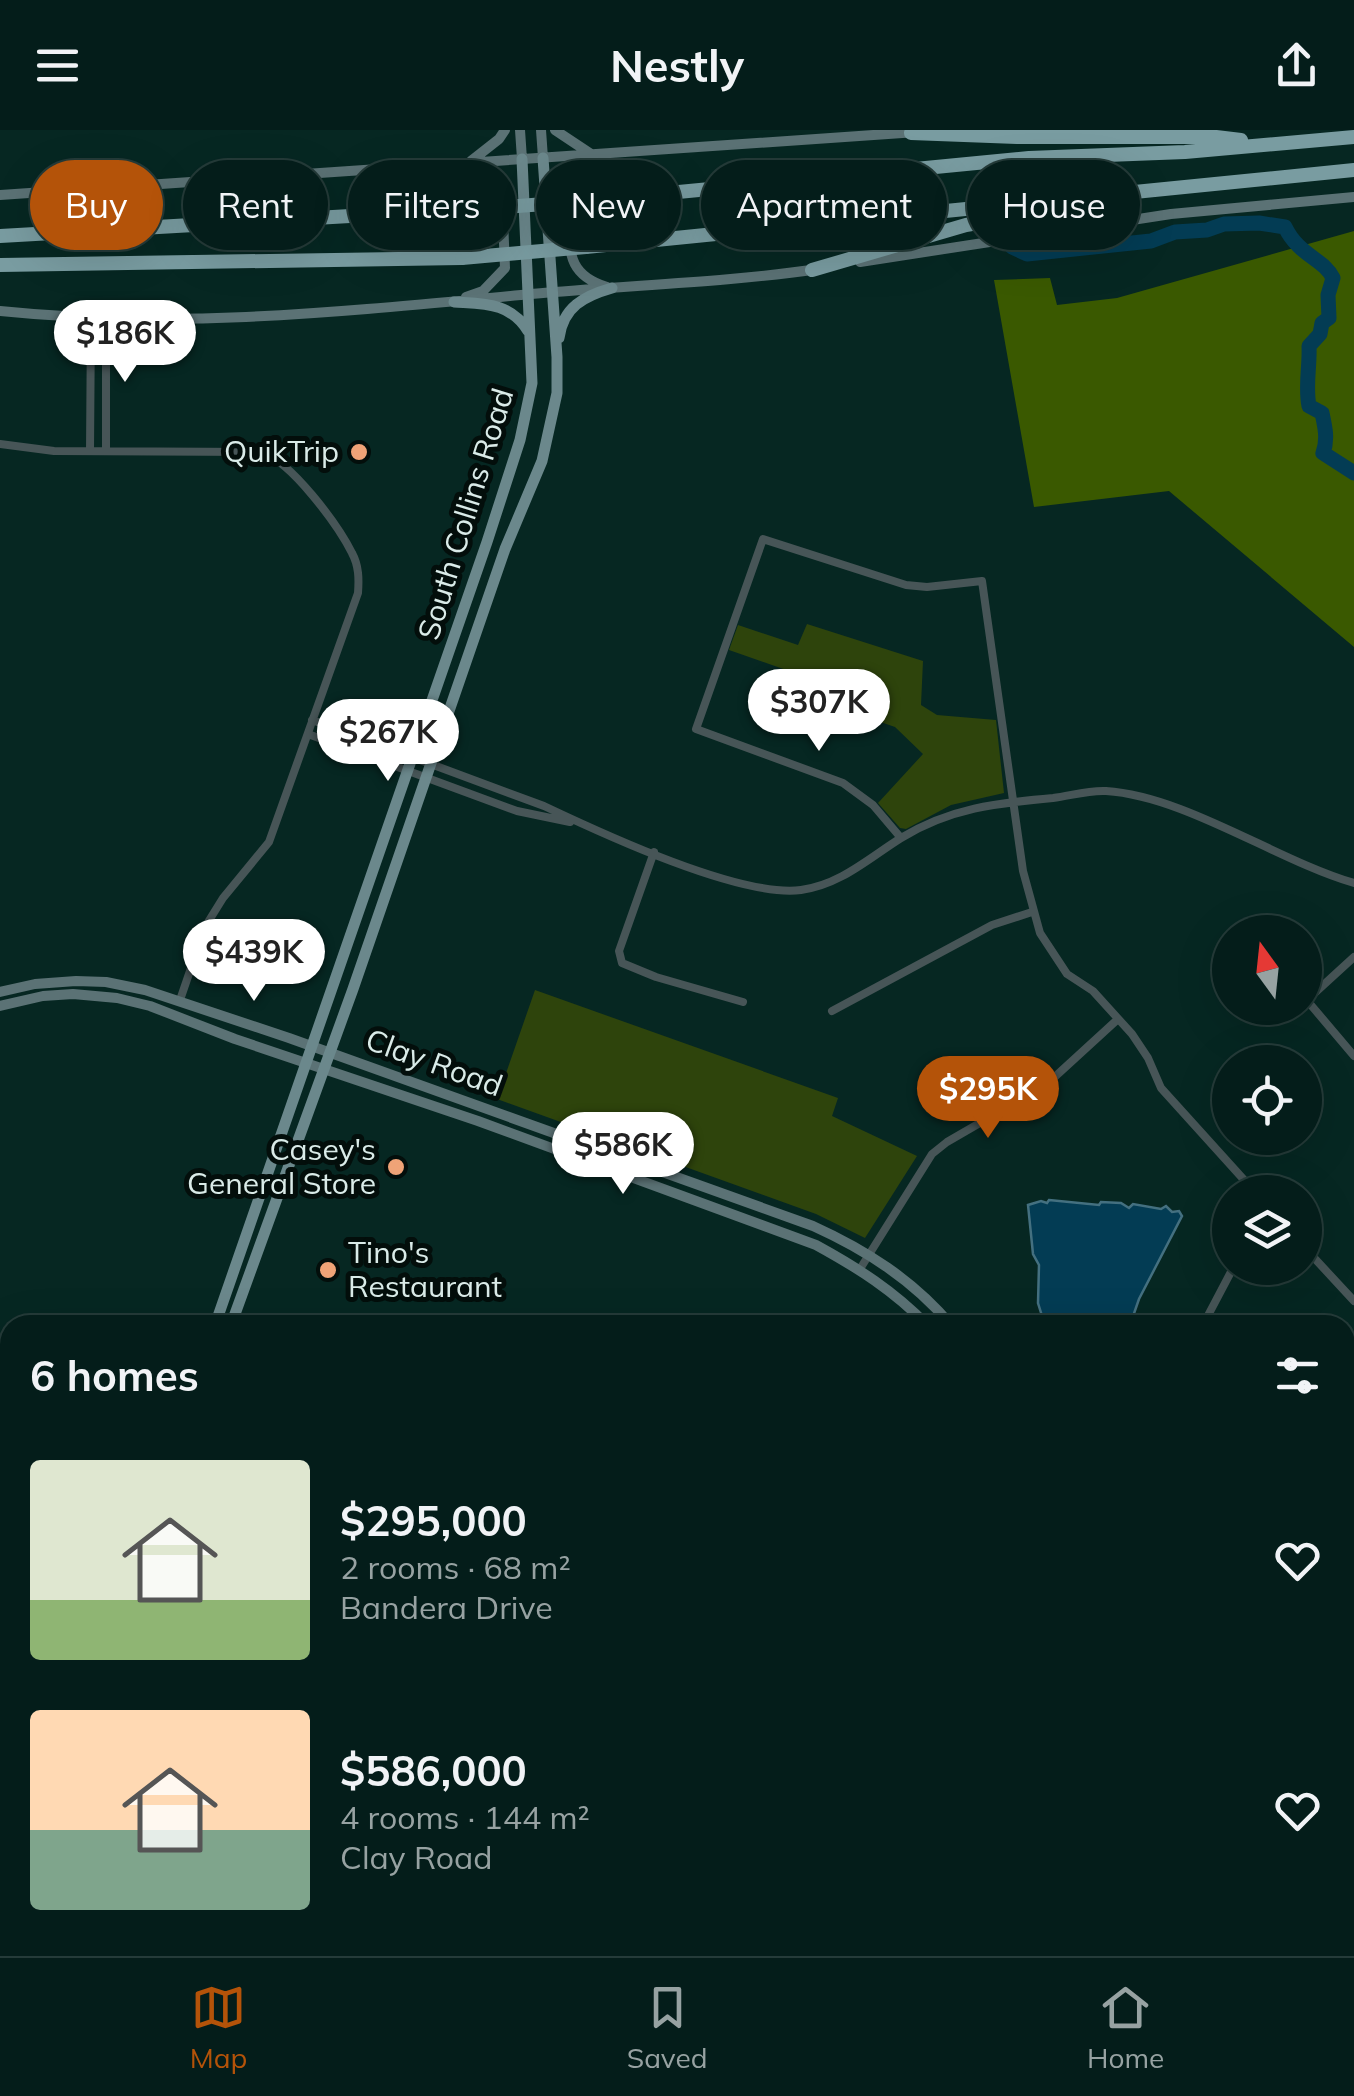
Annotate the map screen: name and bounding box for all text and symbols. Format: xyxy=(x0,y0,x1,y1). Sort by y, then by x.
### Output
text: Nestly xyxy=(610,37,744,93)
icon: menu xyxy=(30,38,85,93)
icon: share xyxy=(1269,38,1324,93)
chip: Buy xyxy=(30,160,163,250)
chip: Rent xyxy=(183,160,328,250)
chip: Filters xyxy=(348,160,516,250)
chip: New xyxy=(536,160,681,250)
chip: Apartment xyxy=(701,160,947,250)
chip: House xyxy=(967,160,1140,250)
pin: $186K xyxy=(55,300,195,385)
text: $186K xyxy=(76,312,174,352)
street label: South Collins Road xyxy=(409,383,521,644)
place label: QuikTrip xyxy=(224,432,339,470)
marker: QuikTrip xyxy=(348,441,370,463)
pin: $307K xyxy=(749,669,889,754)
text: $307K xyxy=(770,681,868,721)
pin: $267K xyxy=(318,699,458,784)
text: $267K xyxy=(339,711,437,751)
north arrow xyxy=(1212,915,1322,1025)
map controls xyxy=(1212,915,1322,1285)
pin: $439K xyxy=(184,919,324,1004)
text: $439K xyxy=(205,931,303,971)
street label: Clay Road xyxy=(361,1020,508,1104)
button: locate xyxy=(1212,1045,1322,1155)
pin: $295K xyxy=(918,1056,1058,1141)
text: $295K xyxy=(939,1068,1037,1108)
pin: $586K xyxy=(553,1112,693,1197)
text: $586K xyxy=(574,1124,672,1164)
place label: Casey's General Store xyxy=(187,1130,376,1202)
marker: Casey's General Store xyxy=(385,1156,407,1178)
button: layers xyxy=(1212,1175,1322,1285)
place label: Tino's Restaurant xyxy=(348,1233,502,1305)
marker: Tino's Restaurant xyxy=(317,1259,339,1281)
icon: filters xyxy=(1270,1348,1325,1403)
text: 6 homes xyxy=(30,1349,199,1402)
text: $295,000 xyxy=(340,1494,527,1547)
icon: home xyxy=(110,1500,230,1620)
icon: heart xyxy=(1270,1533,1325,1588)
text: 2 rooms · 68 m² xyxy=(340,1547,571,1587)
text: Bandera Drive xyxy=(340,1587,553,1627)
text: $586,000 xyxy=(340,1744,527,1797)
icon: home xyxy=(110,1750,230,1870)
icon: heart xyxy=(1270,1783,1325,1838)
text: 4 rooms · 144 m² xyxy=(340,1797,590,1837)
text: Clay Road xyxy=(340,1837,492,1877)
tab: Map xyxy=(190,1980,247,2075)
tab: Saved xyxy=(627,1980,708,2075)
tab: Home xyxy=(1087,1980,1164,2075)

